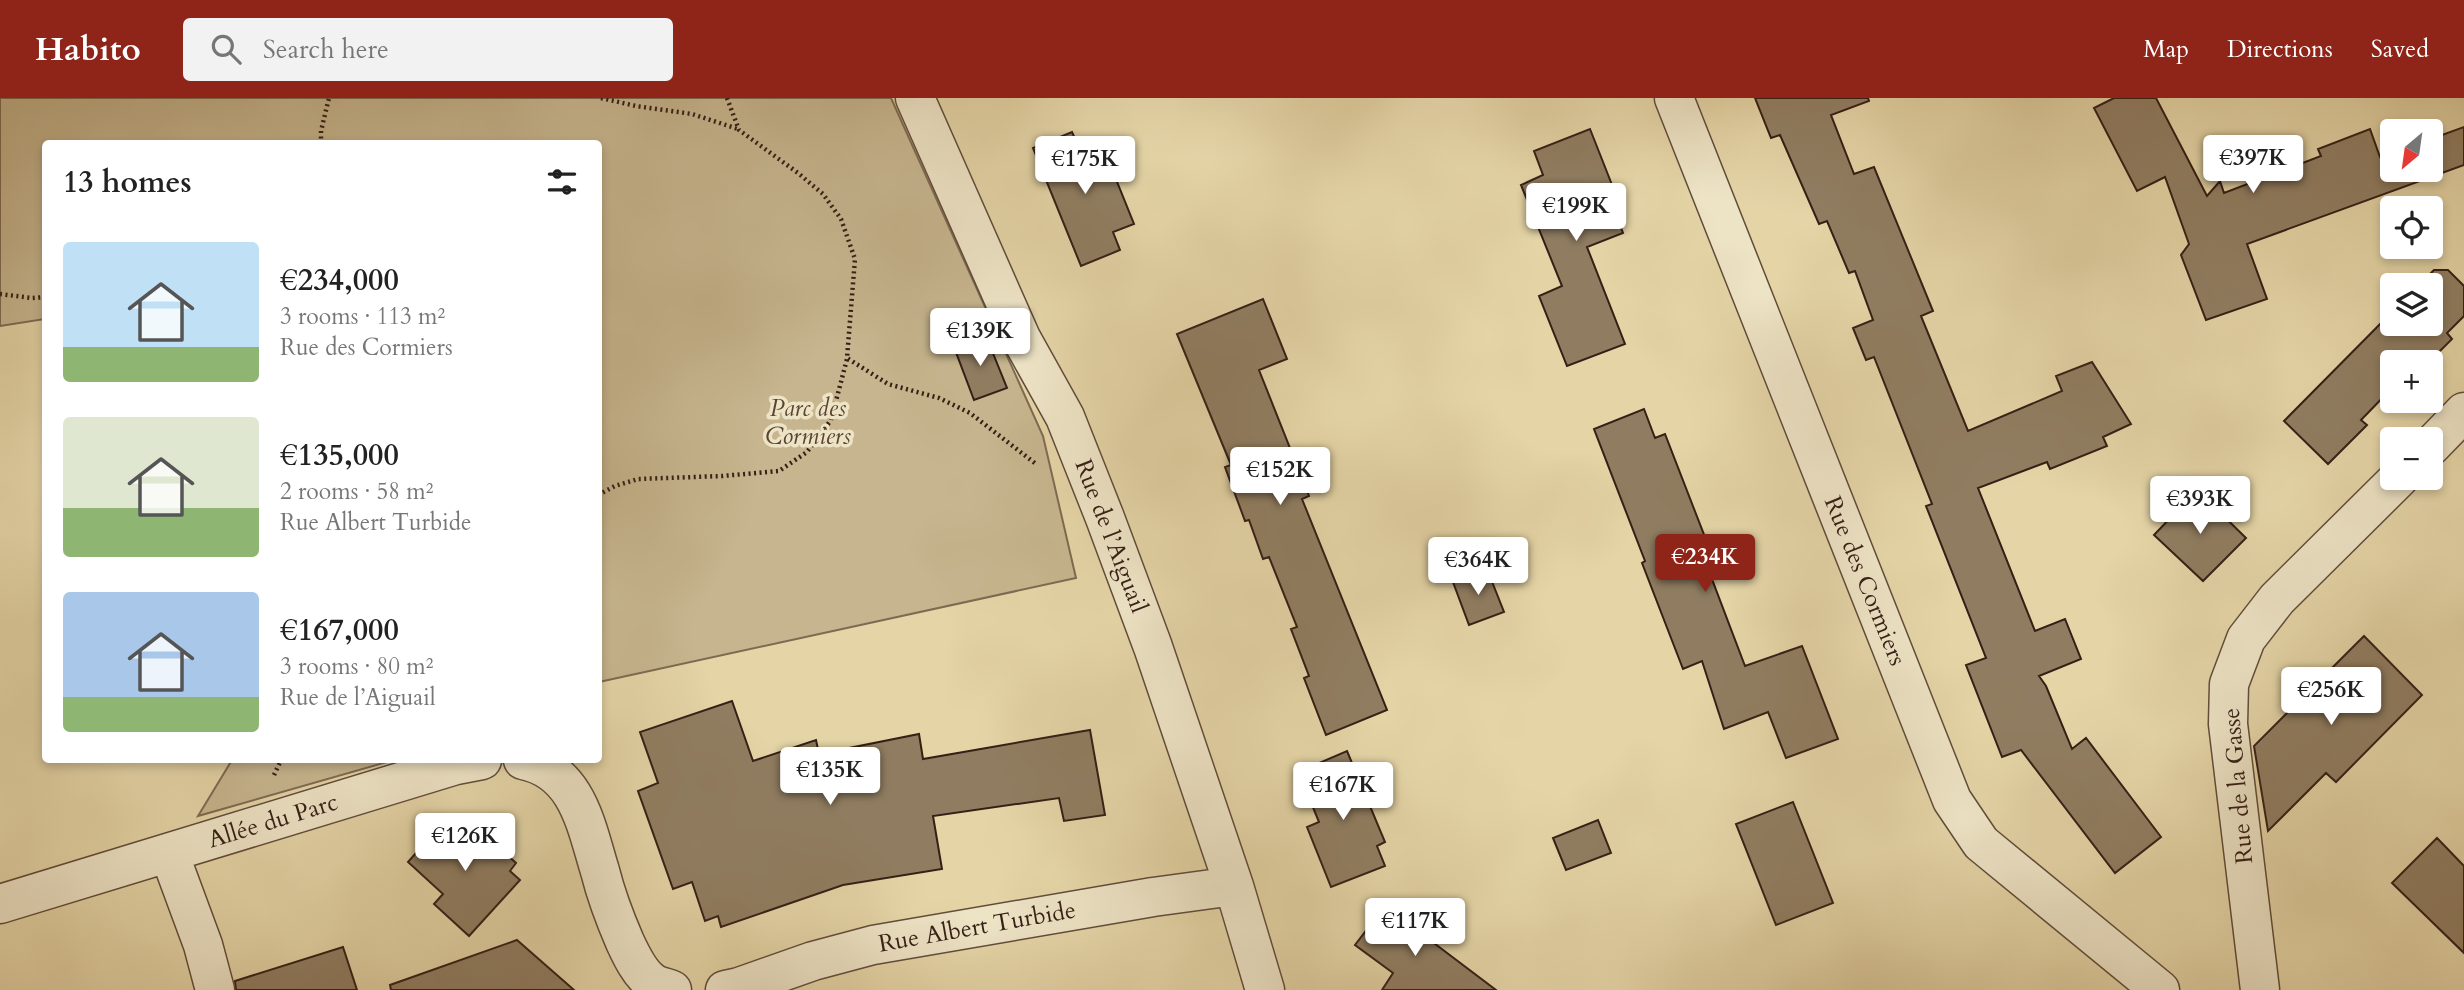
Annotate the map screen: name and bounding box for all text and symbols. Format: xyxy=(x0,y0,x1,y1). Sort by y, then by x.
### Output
search box xyxy=(183,18,673,81)
text: Habito xyxy=(35,27,141,72)
icon: search xyxy=(207,30,245,68)
text: Search here xyxy=(263,32,389,67)
text: Map xyxy=(2143,33,2189,66)
text: Directions xyxy=(2227,33,2333,66)
text: Saved xyxy=(2371,33,2429,66)
north arrow xyxy=(2380,119,2443,182)
map controls xyxy=(2380,119,2443,490)
pin: €175K xyxy=(1036,136,1134,196)
pin: €397K xyxy=(2204,136,2302,195)
text: €397K xyxy=(2219,142,2287,173)
text: €175K xyxy=(1051,143,1119,174)
text: 13 homes xyxy=(63,162,192,203)
icon: filters xyxy=(543,163,581,201)
pin: €199K xyxy=(1527,184,1625,243)
text: €199K xyxy=(1542,190,1610,221)
button: locate xyxy=(2380,196,2443,259)
text: €234,000 xyxy=(280,260,399,301)
icon: home xyxy=(119,270,203,354)
button: layers xyxy=(2380,273,2443,336)
text: 3 rooms · 113 m² xyxy=(280,301,445,332)
pin: €139K xyxy=(931,308,1029,368)
text: €139K xyxy=(946,315,1014,346)
text: Rue des Cormiers xyxy=(280,332,453,363)
button: + xyxy=(2380,350,2443,413)
park label: Parc des Cormiers xyxy=(765,392,851,453)
button: − xyxy=(2380,427,2443,490)
text: €135,000 xyxy=(280,435,399,476)
icon: home xyxy=(119,445,203,529)
pin: €152K xyxy=(1231,448,1329,507)
street label: Rue de l’Aiguail xyxy=(1067,454,1155,618)
text: €152K xyxy=(1246,454,1314,485)
text: 2 rooms · 58 m² xyxy=(280,476,433,507)
pin: €393K xyxy=(2151,476,2249,536)
text: €393K xyxy=(2166,483,2234,514)
street label: Rue des Cormiers xyxy=(1816,491,1914,671)
text: Rue Albert Turbide xyxy=(280,507,471,538)
pin: €234K xyxy=(1656,534,1754,594)
pin: €364K xyxy=(1429,538,1527,597)
text: €234K xyxy=(1671,541,1739,572)
text: €364K xyxy=(1444,544,1512,575)
text: €167,000 xyxy=(280,610,399,651)
icon: home xyxy=(119,620,203,704)
text: 3 rooms · 80 m² xyxy=(280,651,433,682)
pin: €256K xyxy=(2282,668,2380,727)
text: €256K xyxy=(2297,674,2365,705)
text: Rue de l’Aiguail xyxy=(280,682,436,713)
street label: Rue de la Gasse xyxy=(2215,707,2261,865)
pin: €135K xyxy=(781,748,879,807)
text: €135K xyxy=(796,754,864,785)
pin: €167K xyxy=(1294,762,1392,822)
text: €167K xyxy=(1309,769,1377,800)
street label: Allée du Parc xyxy=(204,786,342,856)
pin: €126K xyxy=(416,814,514,873)
text: €126K xyxy=(431,820,499,851)
street label: Rue Albert Turbide xyxy=(876,893,1078,961)
pin: €117K xyxy=(1366,898,1464,958)
text: €117K xyxy=(1381,905,1449,936)

